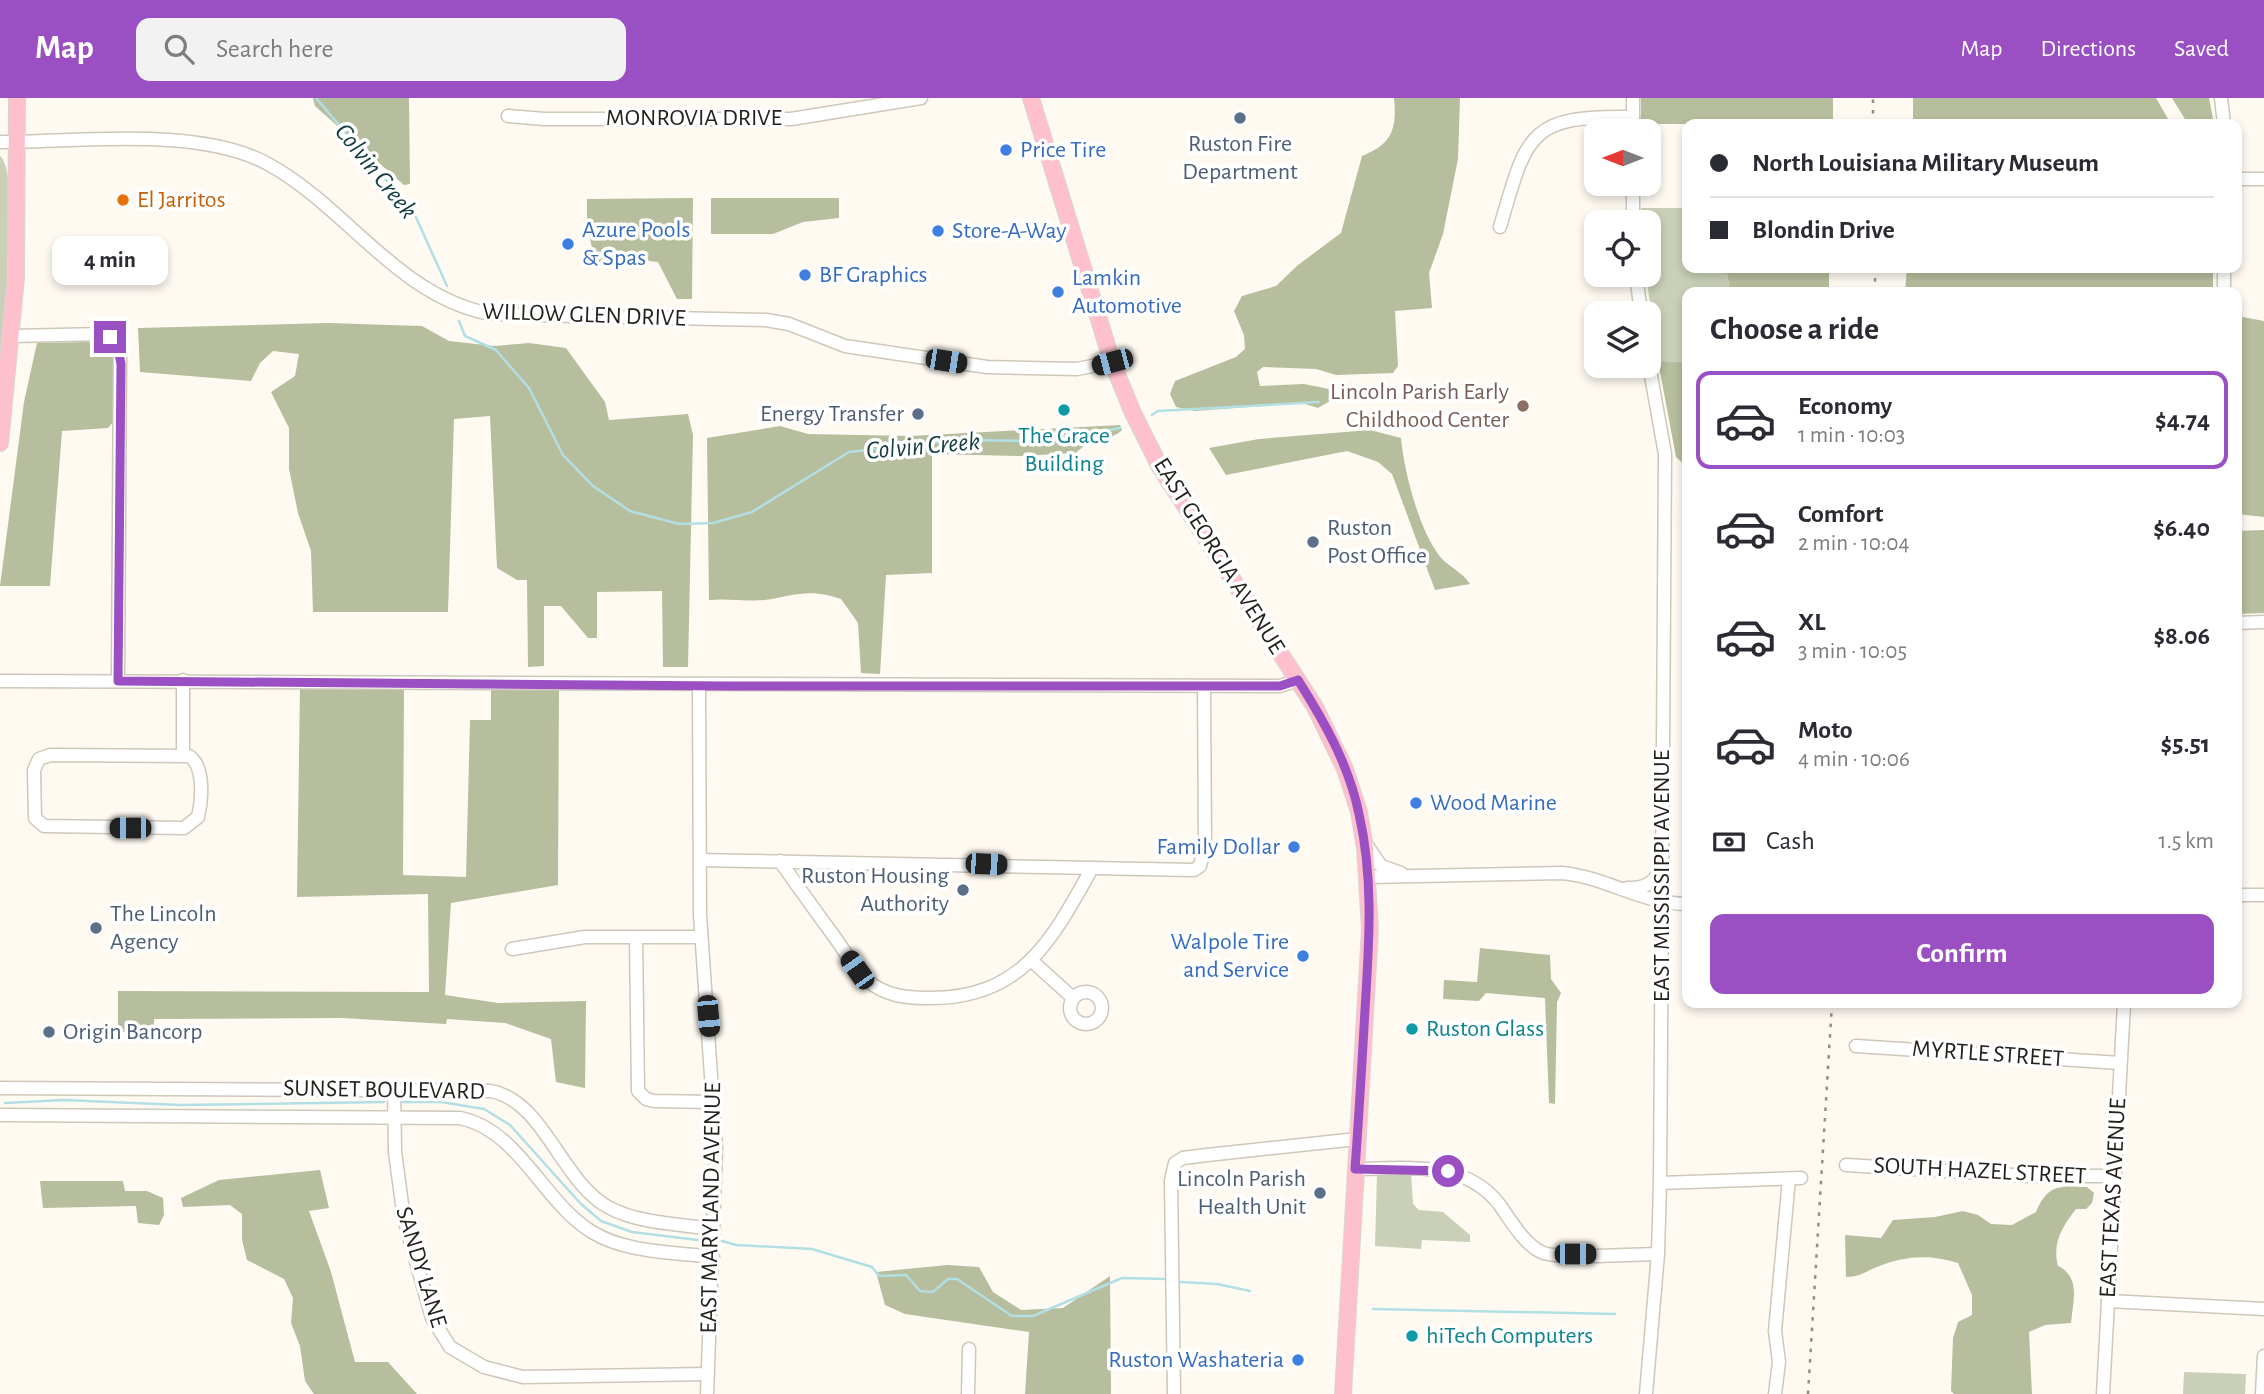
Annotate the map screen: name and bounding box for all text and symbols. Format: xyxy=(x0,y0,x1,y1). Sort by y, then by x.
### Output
search box xyxy=(136,18,626,81)
icon: search xyxy=(160,30,198,68)
text: Map xyxy=(35,32,94,65)
text: Search here xyxy=(216,36,334,62)
text: Map xyxy=(1960,37,2002,61)
text: Directions xyxy=(2040,37,2136,61)
text: Saved xyxy=(2174,37,2229,61)
street label: MONROVIA DRIVE xyxy=(606,106,783,130)
marker: Ruston Fire Department xyxy=(1232,110,1248,126)
water label: Colvin Creek xyxy=(330,118,422,224)
north arrow xyxy=(1584,119,1661,196)
map controls xyxy=(1584,119,1661,378)
place label: Ruston Fire Department xyxy=(1182,132,1298,184)
place label: Price Tire xyxy=(1020,138,1106,162)
marker: Price Tire xyxy=(998,142,1014,158)
text: North Louisiana Military Museum xyxy=(1752,150,2099,176)
place label: El Jarritos xyxy=(137,188,226,212)
marker: El Jarritos xyxy=(115,192,131,208)
button: locate xyxy=(1584,210,1661,287)
text: Blondin Drive xyxy=(1752,217,1895,243)
place label: Azure Pools & Spas xyxy=(582,218,690,270)
place label: Store-A-Way xyxy=(952,219,1066,243)
marker: Store-A-Way xyxy=(930,223,946,239)
callout: 4 min xyxy=(52,236,168,285)
marker: Azure Pools & Spas xyxy=(560,236,576,252)
text: 4 min xyxy=(84,249,136,272)
place label: BF Graphics xyxy=(819,263,927,287)
place label: Lamkin Automotive xyxy=(1072,266,1182,318)
marker: BF Graphics xyxy=(797,267,813,283)
marker: Lamkin Automotive xyxy=(1050,284,1066,300)
street label: WILLOW GLEN DRIVE xyxy=(482,299,687,331)
button: layers xyxy=(1584,301,1661,378)
text: Choose a ride xyxy=(1710,313,1879,345)
route end xyxy=(94,321,126,353)
car xyxy=(1089,346,1136,378)
car xyxy=(924,347,969,375)
place label: Lincoln Parish Early Childhood Center xyxy=(1330,380,1509,432)
icon: car xyxy=(1714,389,1777,452)
text: Economy xyxy=(1798,393,1892,419)
marker: Lincoln Parish Early Childhood Center xyxy=(1515,398,1531,414)
place label: Energy Transfer xyxy=(760,402,904,426)
marker: The Grace Building xyxy=(1056,402,1072,418)
marker: Energy Transfer xyxy=(910,406,926,422)
text: $4.74 xyxy=(2155,407,2210,433)
place label: The Grace Building xyxy=(1018,424,1110,476)
text: 1 min · 10:03 xyxy=(1798,424,1905,447)
water label: Colvin Creek xyxy=(865,428,981,464)
street label: EAST GEORGIA AVENUE xyxy=(1149,454,1289,659)
icon: car xyxy=(1714,497,1777,560)
text: Comfort xyxy=(1798,501,1883,527)
text: $6.40 xyxy=(2153,515,2210,541)
place label: Ruston Post Office xyxy=(1327,516,1427,568)
text: 2 min · 10:04 xyxy=(1798,532,1909,555)
marker: Ruston Post Office xyxy=(1305,534,1321,550)
icon: car xyxy=(1714,605,1777,668)
text: XL xyxy=(1798,609,1825,635)
text: $8.06 xyxy=(2153,623,2210,649)
text: 3 min · 10:05 xyxy=(1798,640,1907,663)
icon: car xyxy=(1714,713,1777,776)
text: Moto xyxy=(1798,717,1853,743)
text: $5.51 xyxy=(2161,731,2210,757)
text: 4 min · 10:06 xyxy=(1798,748,1910,771)
street label: EAST MISSISSIPPI AVENUE xyxy=(1650,749,1674,1002)
place label: Wood Marine xyxy=(1430,791,1557,815)
marker: Wood Marine xyxy=(1408,795,1424,811)
car xyxy=(110,818,152,839)
icon: cash xyxy=(1710,823,1748,861)
text: Cash xyxy=(1766,828,1815,854)
text: 1.5 km xyxy=(2159,830,2214,853)
place label: Family Dollar xyxy=(1157,835,1280,859)
marker: Family Dollar xyxy=(1286,839,1302,855)
car xyxy=(965,853,1008,875)
place label: Ruston Housing Authority xyxy=(801,864,949,916)
marker: Ruston Housing Authority xyxy=(955,882,971,898)
place label: The Lincoln Agency xyxy=(110,902,217,954)
button: Confirm xyxy=(1710,914,2214,994)
marker: The Lincoln Agency xyxy=(88,920,104,936)
place label: Walpole Tire and Service xyxy=(1171,930,1289,982)
car xyxy=(837,947,878,993)
marker: Walpole Tire and Service xyxy=(1295,948,1311,964)
car xyxy=(696,994,721,1038)
place label: Ruston Glass xyxy=(1426,1017,1544,1041)
place label: Origin Bancorp xyxy=(63,1020,203,1044)
marker: Ruston Glass xyxy=(1404,1021,1420,1037)
marker: Origin Bancorp xyxy=(41,1024,57,1040)
street label: MYRTLE STREET xyxy=(1911,1037,2065,1071)
street label: SUNSET BOULEVARD xyxy=(283,1076,485,1104)
street label: EAST MARYLAND AVENUE xyxy=(697,1082,725,1334)
street label: EAST TEXAS AVENUE xyxy=(2096,1097,2130,1299)
street label: SOUTH HAZEL STREET xyxy=(1873,1153,2087,1189)
route start xyxy=(1432,1155,1464,1187)
place label: Lincoln Parish Health Unit xyxy=(1177,1167,1306,1219)
marker: Lincoln Parish Health Unit xyxy=(1312,1185,1328,1201)
street label: SANDY LANE xyxy=(391,1204,451,1331)
car xyxy=(1555,1244,1597,1265)
place label: hiTech Computers xyxy=(1426,1324,1593,1348)
marker: hiTech Computers xyxy=(1404,1328,1420,1344)
place label: Ruston Washateria xyxy=(1108,1348,1284,1372)
marker: Ruston Washateria xyxy=(1290,1352,1306,1368)

